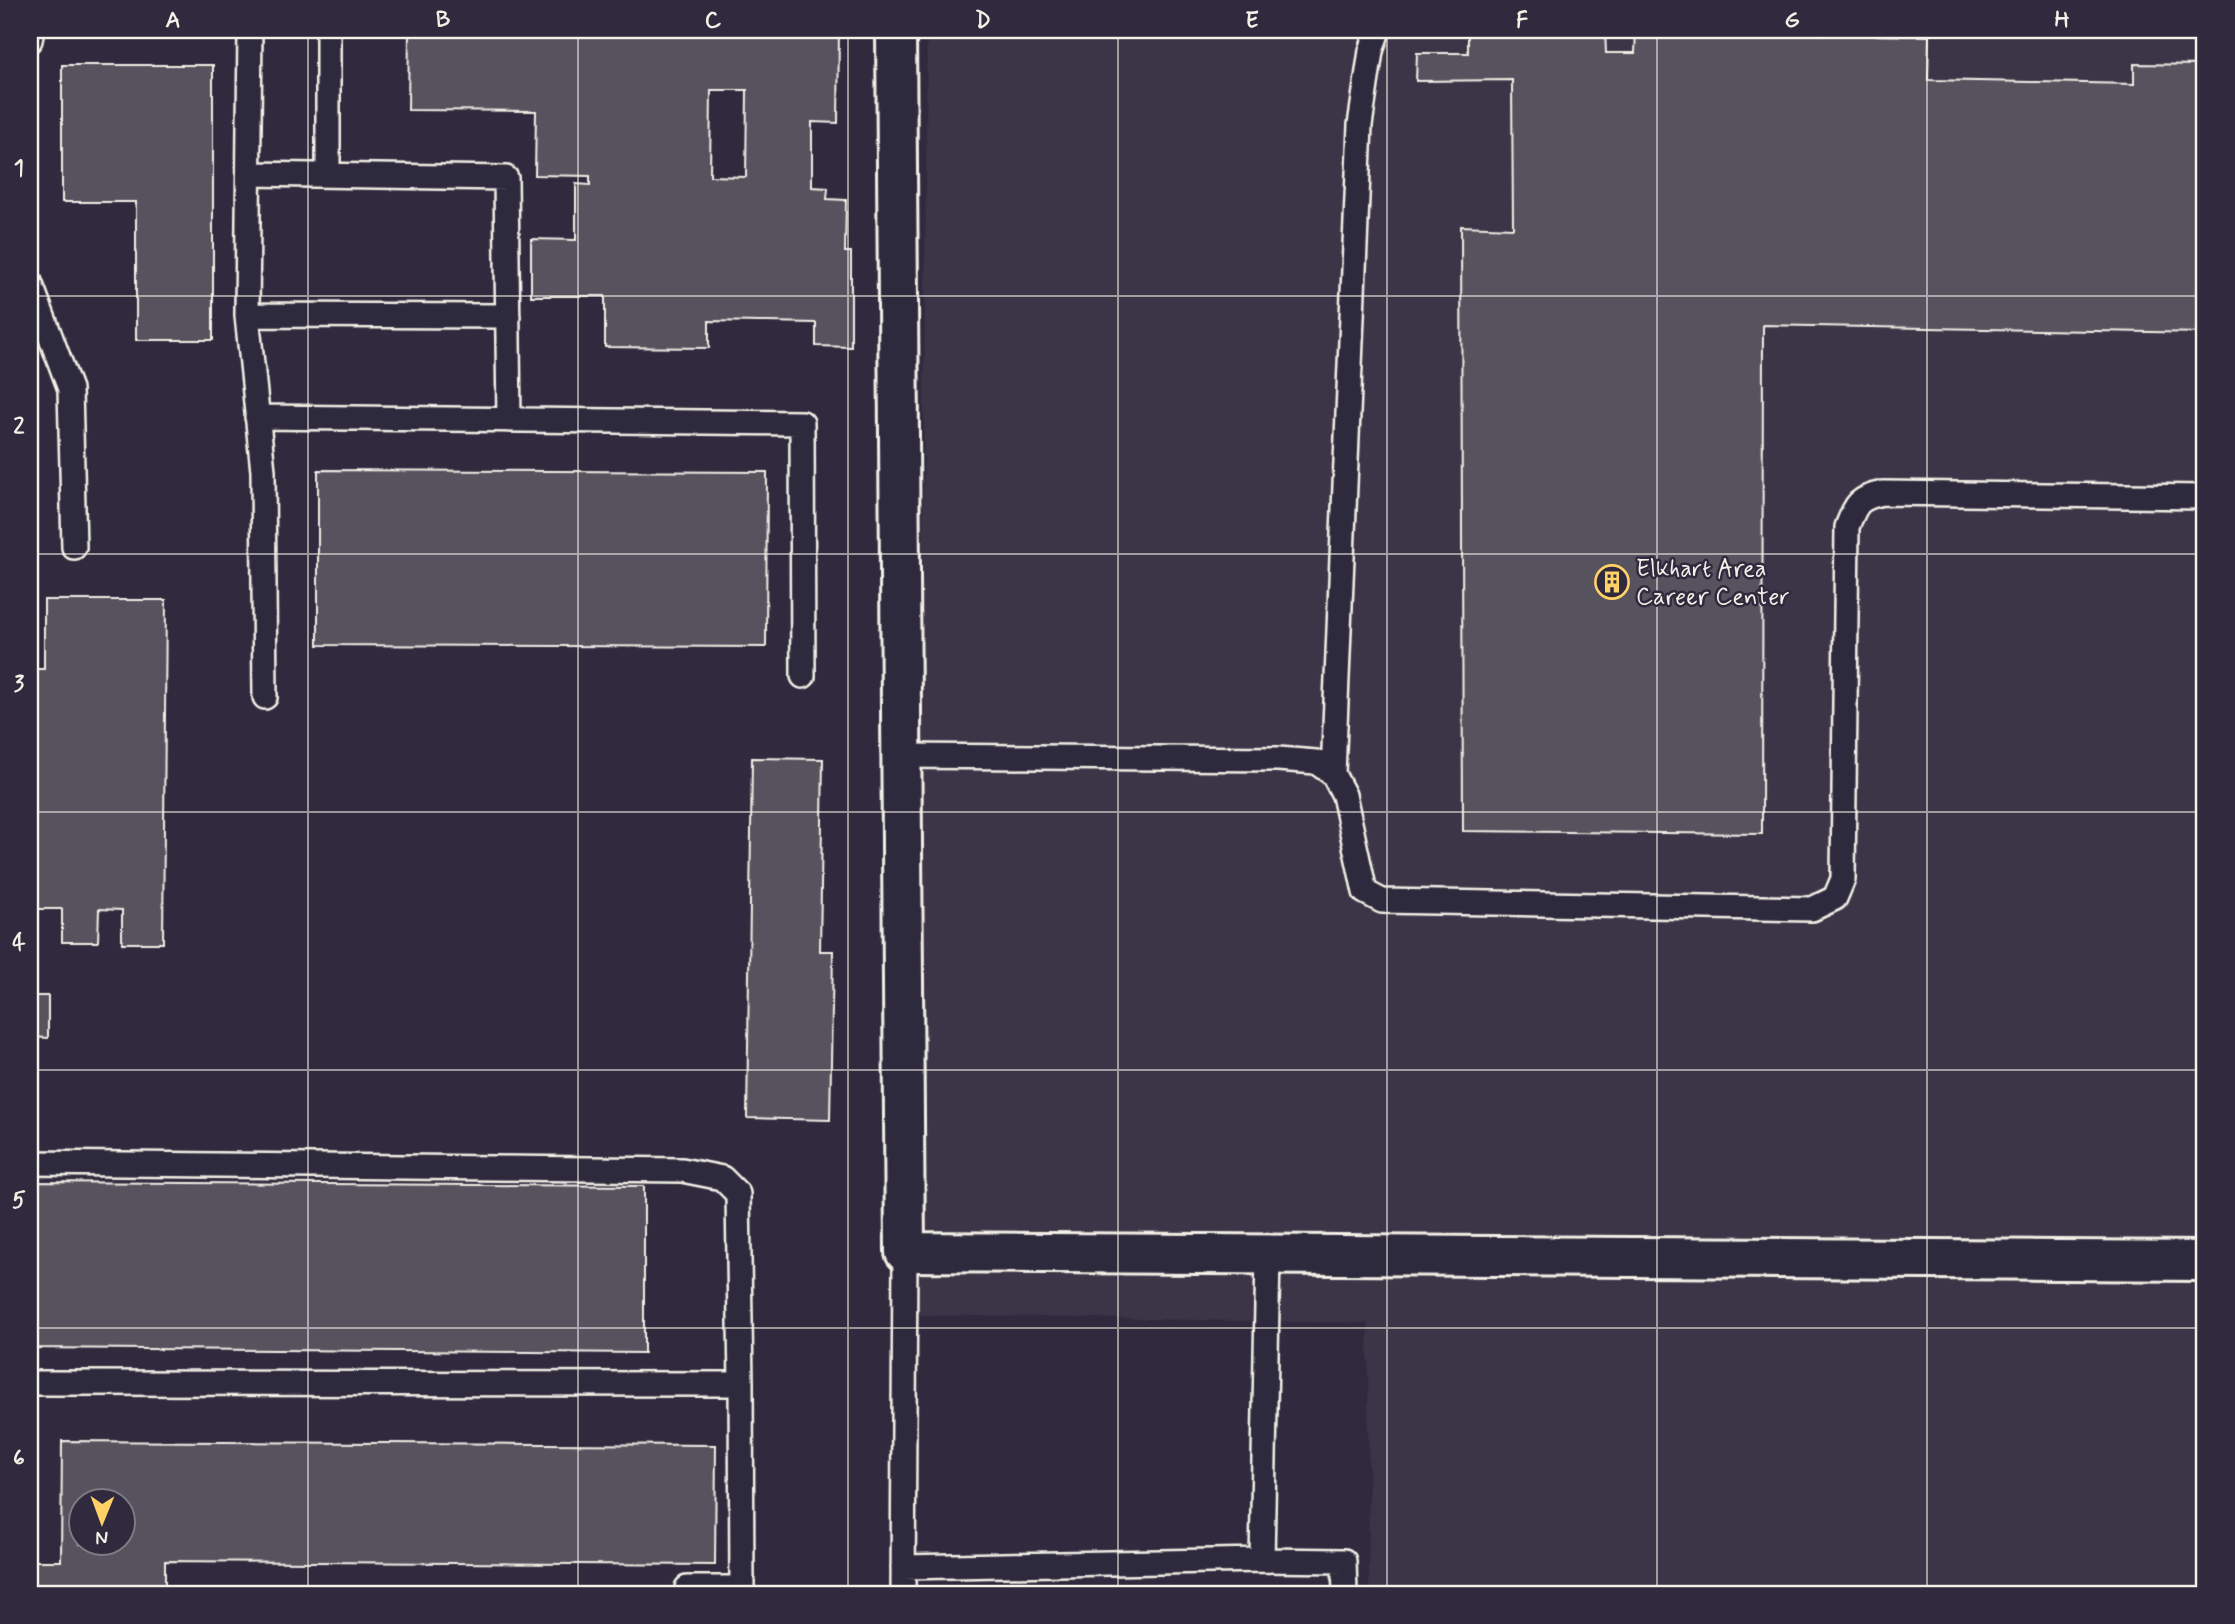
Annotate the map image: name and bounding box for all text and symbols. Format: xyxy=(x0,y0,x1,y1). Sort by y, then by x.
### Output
text: A xyxy=(165,6,181,36)
text: B xyxy=(436,6,451,36)
text: C xyxy=(705,6,722,36)
text: D xyxy=(975,6,991,36)
text: E xyxy=(1245,6,1259,36)
text: F xyxy=(1516,6,1528,36)
text: G xyxy=(1784,6,1800,36)
text: H xyxy=(2054,6,2070,36)
text: 1 xyxy=(14,154,24,184)
text: 2 xyxy=(13,412,25,442)
place label: Elkhart Area Career Center xyxy=(1636,554,1790,613)
building icon: Elkhart Area Career Center xyxy=(1593,563,1631,601)
text: 3 xyxy=(14,670,25,700)
text: 4 xyxy=(12,928,26,958)
text: 5 xyxy=(12,1186,26,1216)
text: 6 xyxy=(13,1444,25,1474)
north arrow xyxy=(66,1488,136,1558)
text: N xyxy=(95,1525,108,1550)

